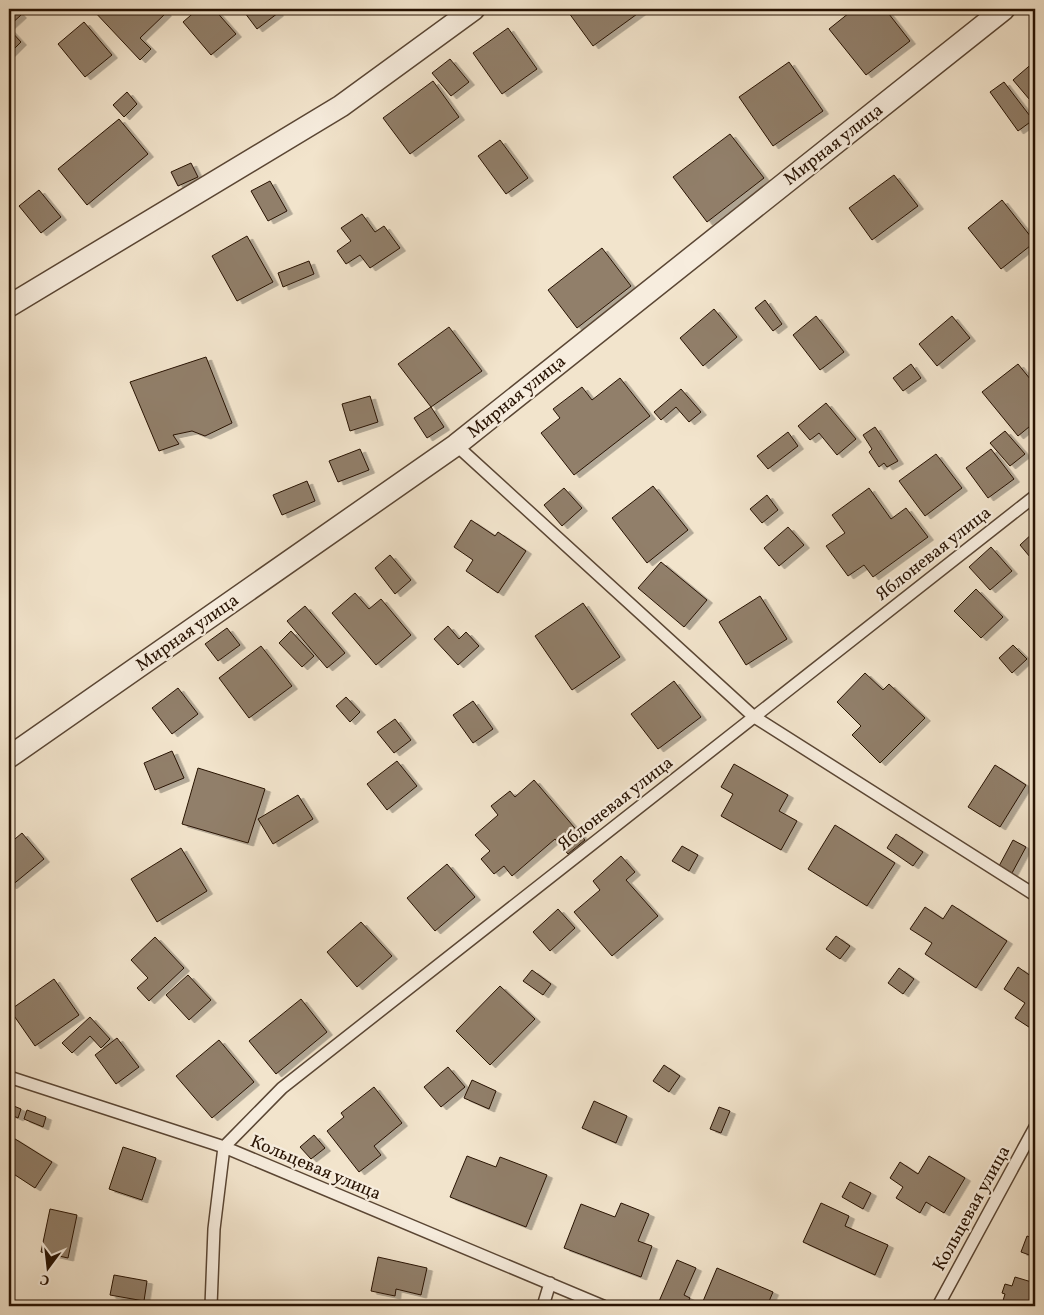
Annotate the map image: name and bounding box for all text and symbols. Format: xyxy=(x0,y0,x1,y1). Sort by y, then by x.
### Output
street label: Мирная улица xyxy=(779,98,889,192)
street label: Мирная улица xyxy=(462,350,572,445)
street label: Яблоневая улица xyxy=(871,501,997,607)
street label: Мирная улица xyxy=(131,588,244,678)
street label: Яблоневая улица xyxy=(553,751,679,857)
street label: Кольцевая улица xyxy=(246,1130,385,1207)
street label: Кольцевая улица xyxy=(927,1141,1017,1276)
north arrow xyxy=(22,1242,72,1292)
text: С xyxy=(38,1269,52,1289)

